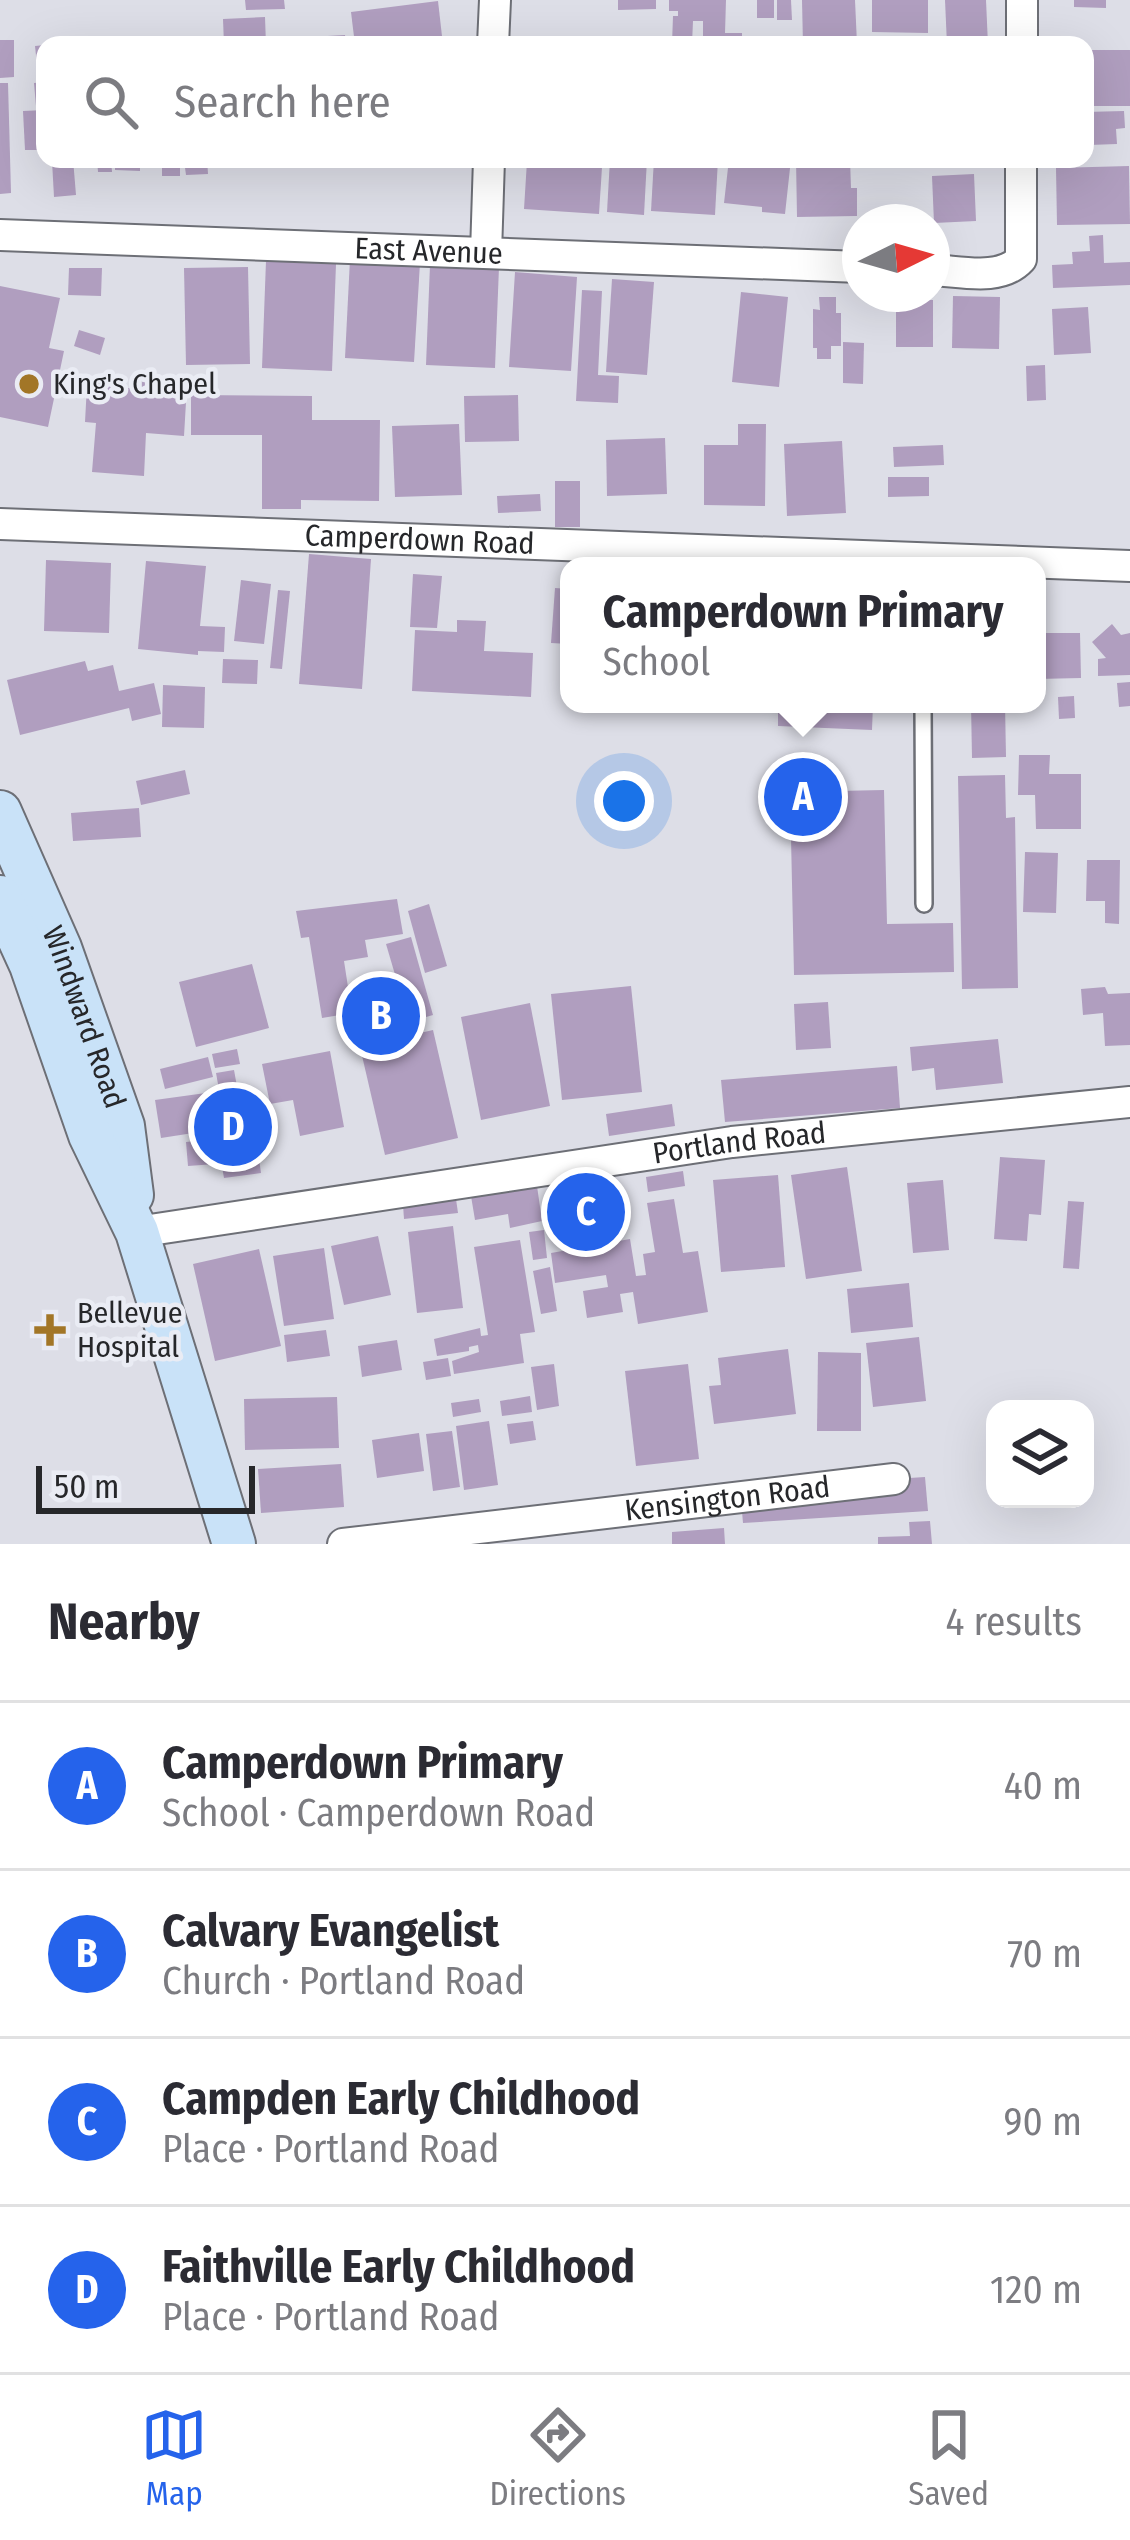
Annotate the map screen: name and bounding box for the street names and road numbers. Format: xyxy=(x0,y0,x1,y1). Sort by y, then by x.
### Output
street label: East Avenue xyxy=(354,230,503,272)
street label: Camperdown Road xyxy=(304,517,535,562)
street label: Windward Road xyxy=(35,921,133,1113)
street label: Portland Road xyxy=(650,1115,828,1172)
street label: Kensington Road xyxy=(623,1469,832,1529)

